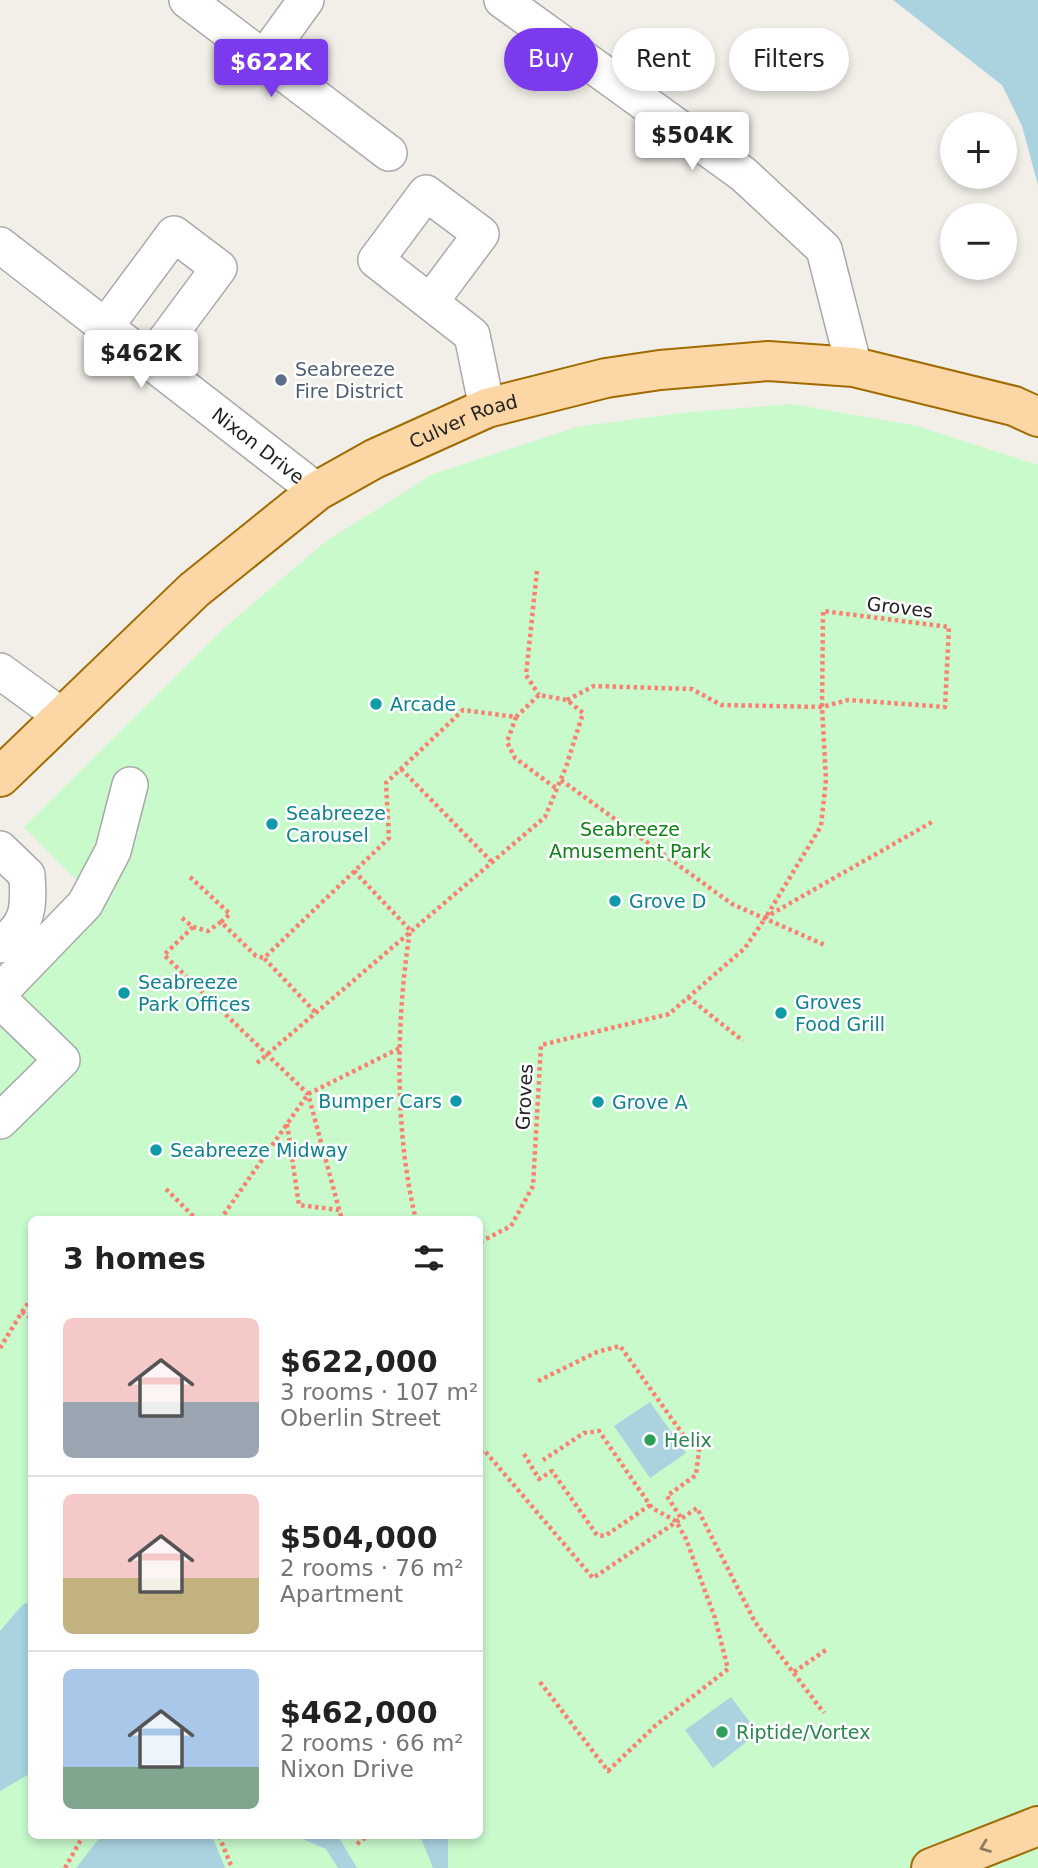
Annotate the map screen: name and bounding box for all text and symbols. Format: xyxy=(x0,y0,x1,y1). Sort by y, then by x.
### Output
chip: Buy xyxy=(504,28,598,91)
chip: Rent xyxy=(612,28,715,91)
chip: Filters xyxy=(729,28,849,91)
pin: $622K xyxy=(222,40,320,99)
text: $622K xyxy=(230,49,312,75)
map controls xyxy=(940,112,1017,280)
button: + xyxy=(940,112,1017,189)
pin: $504K xyxy=(643,113,741,172)
text: $504K xyxy=(651,122,733,148)
button: − xyxy=(940,203,1017,280)
pin: $462K xyxy=(92,330,190,390)
text: $462K xyxy=(100,340,182,366)
place label: Seabreeze Fire District xyxy=(295,358,403,402)
marker: Seabreeze Fire District xyxy=(273,372,289,388)
street label: Culver Road xyxy=(406,390,520,453)
street label: Nixon Drive xyxy=(208,403,309,488)
street label: Groves xyxy=(866,592,934,622)
place label: Arcade xyxy=(390,693,456,715)
marker: Arcade xyxy=(368,696,384,712)
place label: Seabreeze Carousel xyxy=(286,802,386,846)
marker: Seabreeze Carousel xyxy=(264,816,280,832)
park label: Seabreeze Amusement Park xyxy=(549,818,711,862)
place label: Grove D xyxy=(629,890,706,912)
marker: Grove D xyxy=(607,893,623,909)
place label: Seabreeze Park Offices xyxy=(138,971,250,1015)
marker: Seabreeze Park Offices xyxy=(116,985,132,1001)
place label: Groves Food Grill xyxy=(795,991,885,1035)
marker: Groves Food Grill xyxy=(773,1005,789,1021)
street label: Groves xyxy=(511,1063,537,1131)
place label: Bumper Cars xyxy=(318,1090,442,1112)
place label: Grove A xyxy=(612,1091,688,1113)
marker: Bumper Cars xyxy=(448,1093,464,1109)
marker: Grove A xyxy=(590,1094,606,1110)
place label: Seabreeze Midway xyxy=(170,1139,348,1161)
marker: Seabreeze Midway xyxy=(148,1142,164,1158)
icon: filters xyxy=(410,1239,448,1277)
text: 3 homes xyxy=(63,1241,206,1276)
text: $622,000 xyxy=(280,1344,438,1379)
icon: home xyxy=(119,1346,203,1430)
text: 3 rooms · 107 m² xyxy=(280,1379,478,1405)
text: Oberlin Street xyxy=(280,1405,441,1431)
place label: Helix xyxy=(664,1429,712,1451)
marker: Helix xyxy=(642,1432,658,1448)
text: $504,000 xyxy=(280,1520,438,1555)
icon: home xyxy=(119,1522,203,1606)
text: 2 rooms · 76 m² xyxy=(280,1555,464,1581)
text: Apartment xyxy=(280,1581,403,1607)
text: $462,000 xyxy=(280,1695,438,1730)
icon: home xyxy=(119,1697,203,1781)
place label: Riptide/Vortex xyxy=(736,1721,870,1743)
marker: Riptide/Vortex xyxy=(714,1724,730,1740)
text: 2 rooms · 66 m² xyxy=(280,1730,464,1756)
text: Nixon Drive xyxy=(280,1756,414,1782)
one-way arrow xyxy=(979,1839,991,1853)

